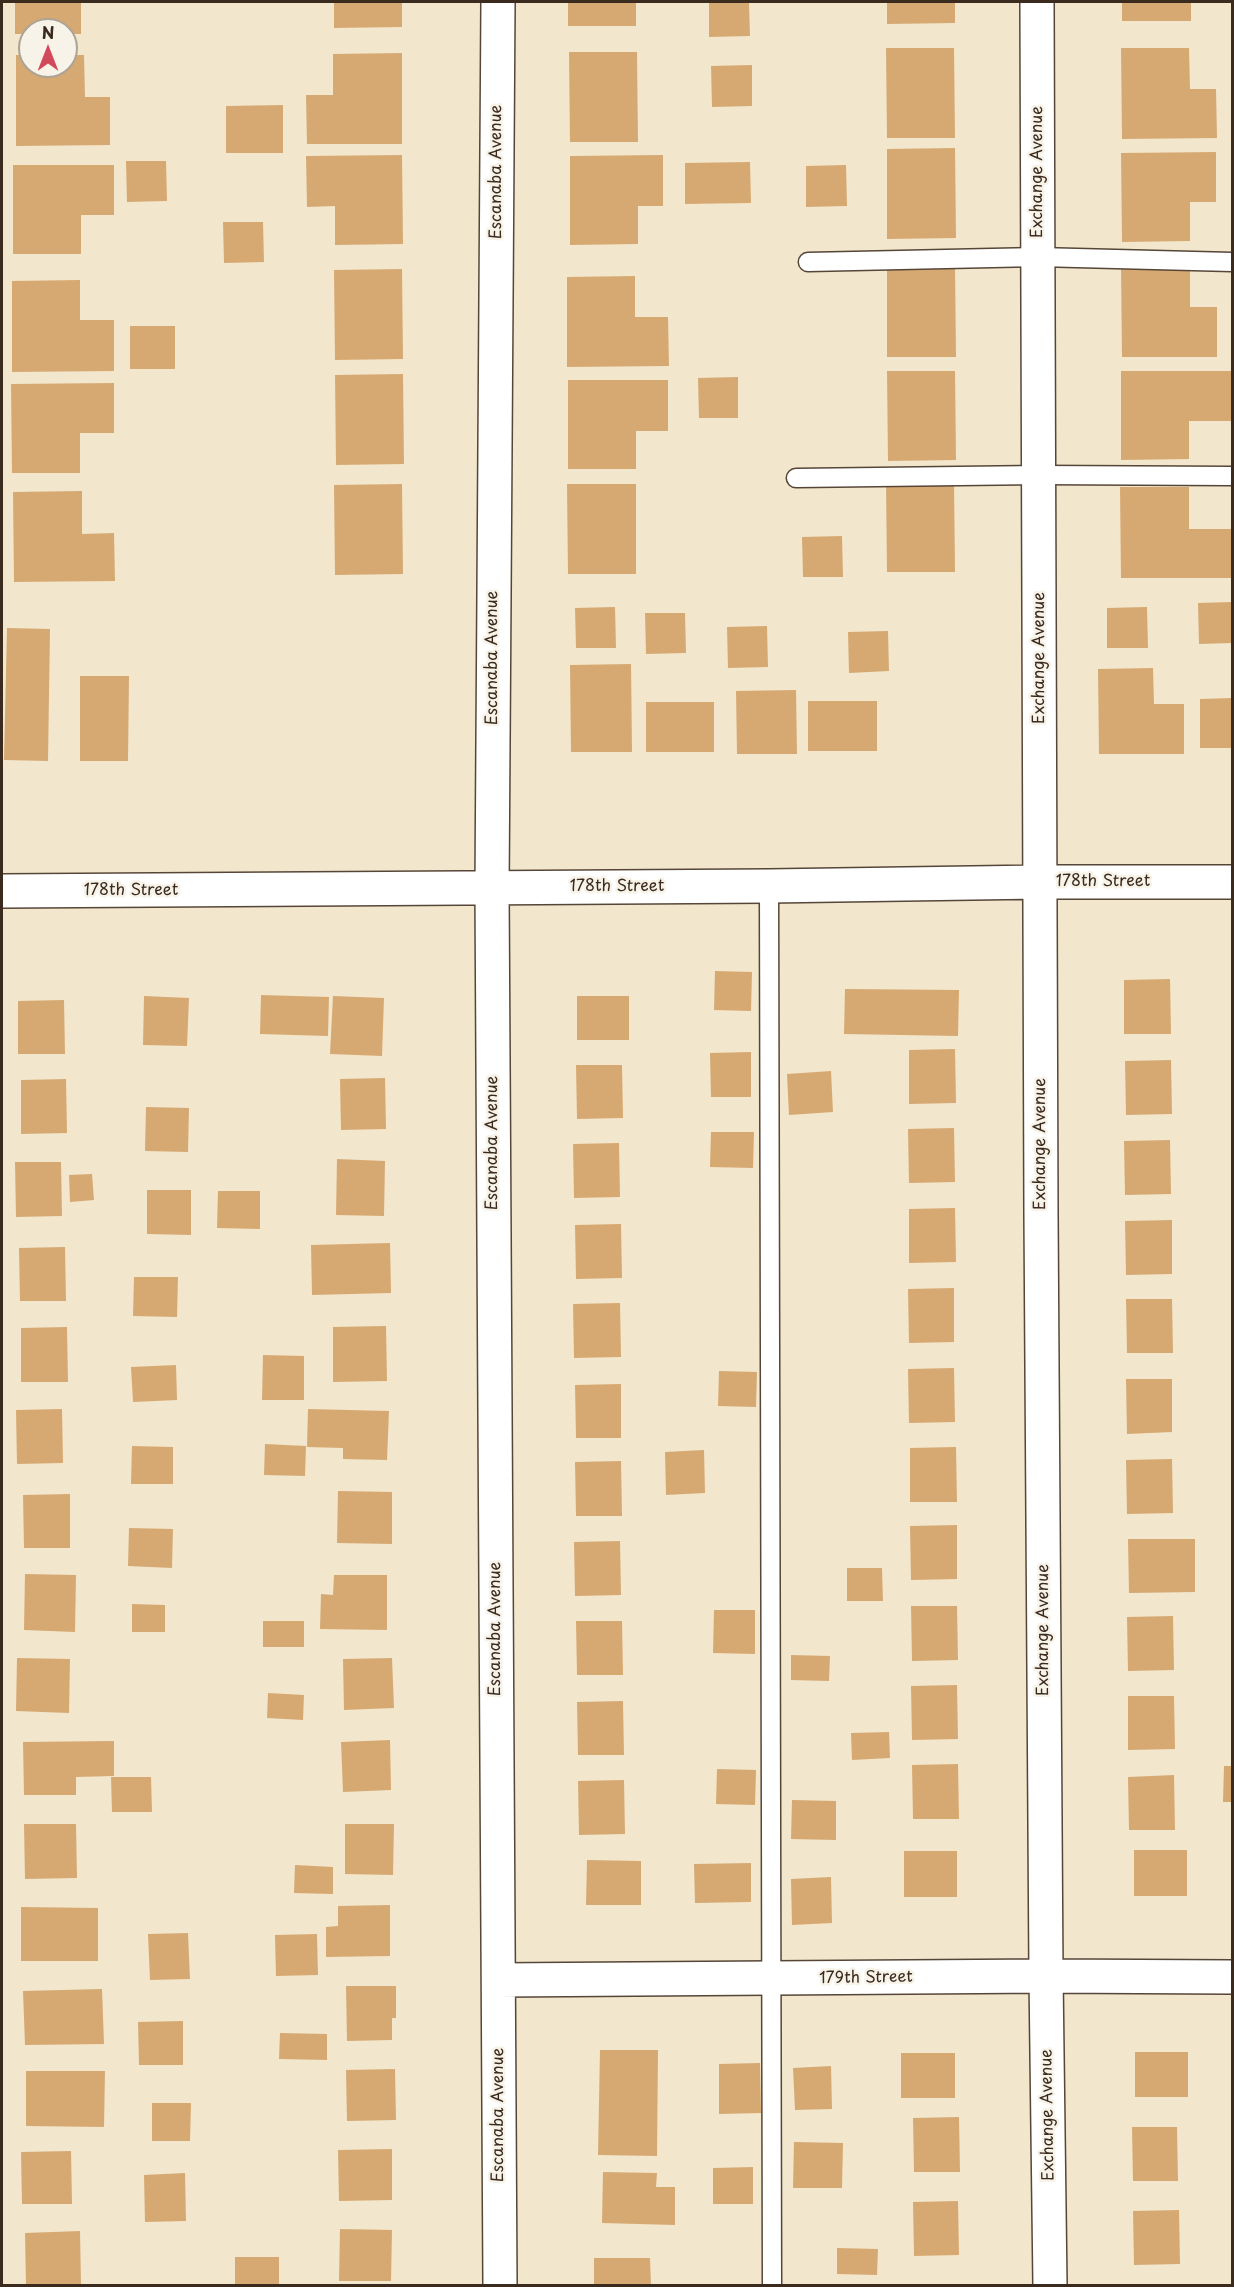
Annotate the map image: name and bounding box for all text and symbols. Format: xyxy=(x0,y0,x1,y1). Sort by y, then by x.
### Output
north arrow xyxy=(18,18,78,78)
text: N xyxy=(42,20,54,44)
street label: Escanaba Avenue xyxy=(487,105,507,239)
street label: Exchange Avenue xyxy=(1028,106,1048,238)
street label: Escanaba Avenue xyxy=(483,591,503,725)
street label: Exchange Avenue xyxy=(1030,592,1050,724)
street label: 178th Street xyxy=(1056,872,1150,892)
street label: 178th Street xyxy=(570,877,664,897)
street label: 178th Street xyxy=(84,881,178,901)
street label: Escanaba Avenue xyxy=(483,1076,503,1210)
street label: Exchange Avenue xyxy=(1031,1078,1051,1210)
street label: Escanaba Avenue xyxy=(486,1562,506,1696)
street label: Exchange Avenue xyxy=(1034,1564,1054,1696)
street label: 179th Street xyxy=(819,1968,913,1988)
street label: Escanaba Avenue xyxy=(489,2048,509,2182)
street label: Exchange Avenue xyxy=(1037,2049,1059,2181)

